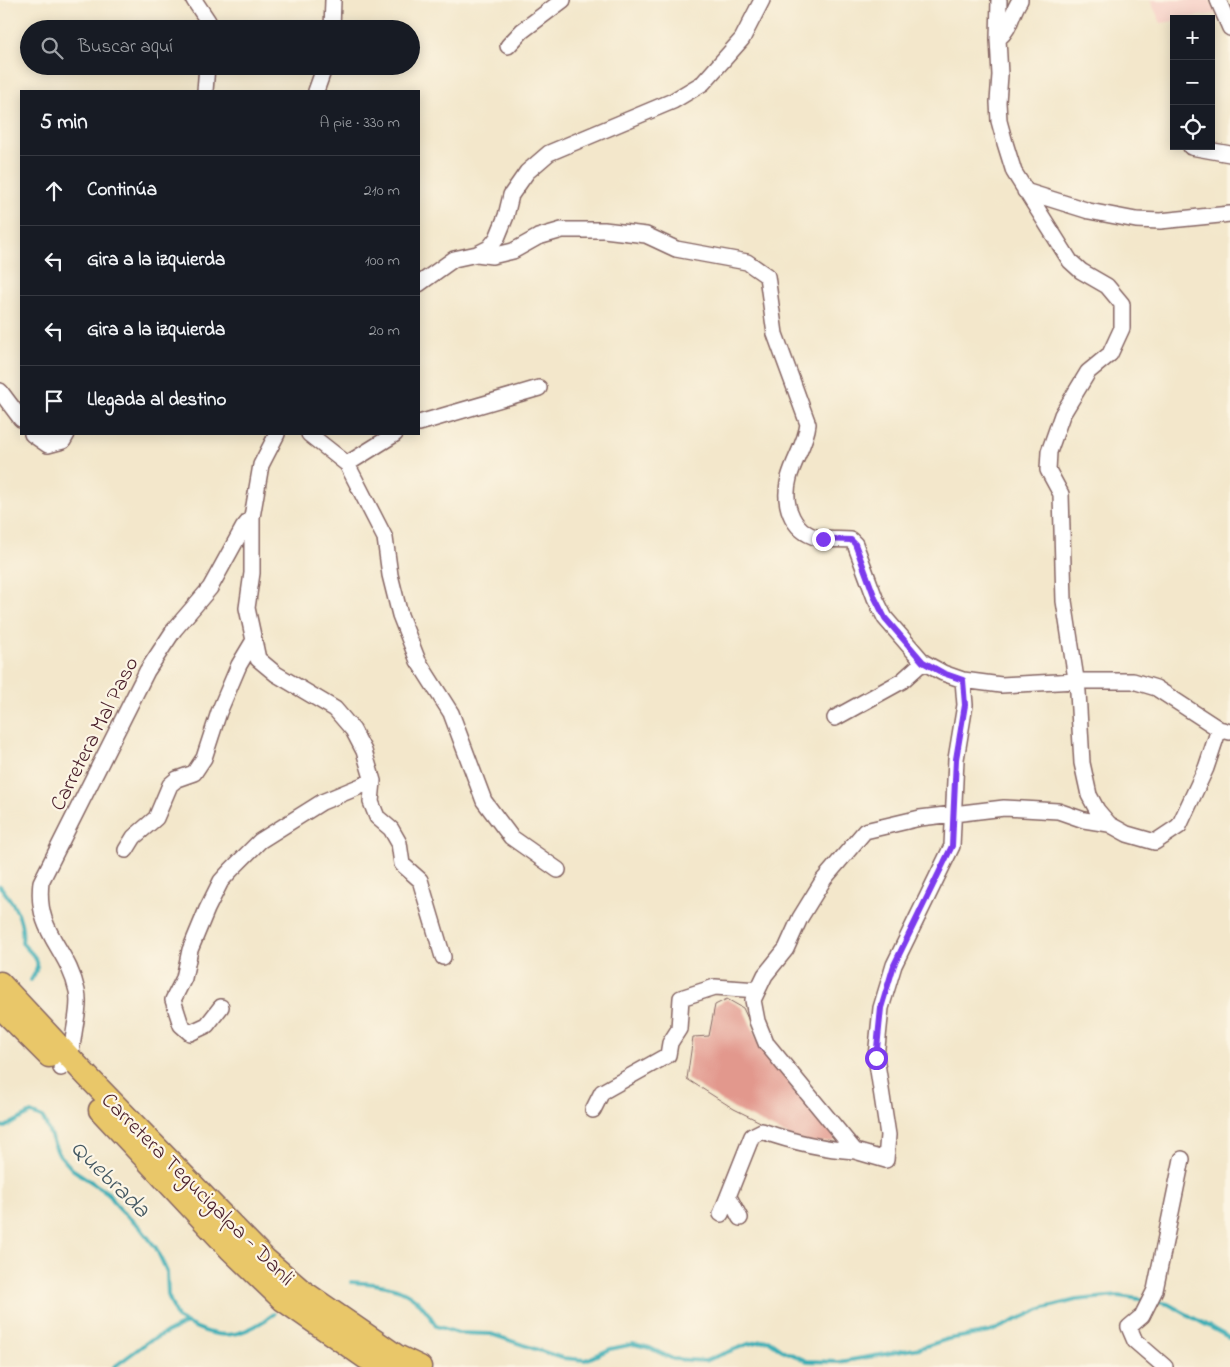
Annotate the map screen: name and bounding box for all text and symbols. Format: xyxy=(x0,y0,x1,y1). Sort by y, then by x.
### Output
map controls xyxy=(1170,15,1215,150)
button: + xyxy=(1170,15,1215,60)
search box xyxy=(20,20,420,75)
icon: search xyxy=(38,34,66,62)
text: Buscar aquí xyxy=(78,34,173,61)
button: − xyxy=(1170,60,1215,105)
button: locate xyxy=(1170,105,1215,150)
text: 5 min xyxy=(40,108,88,138)
text: A pie · 330 m xyxy=(319,111,400,135)
icon: ahead xyxy=(40,177,68,205)
text: Continúa xyxy=(87,177,157,204)
text: 210 m xyxy=(364,179,400,203)
icon: left xyxy=(40,247,68,275)
text: Gira a la izquierda xyxy=(87,247,225,274)
text: 100 m xyxy=(365,249,400,273)
icon: left xyxy=(40,317,68,345)
text: Gira a la izquierda xyxy=(87,317,225,344)
text: 20 m xyxy=(369,319,400,343)
icon: arrive xyxy=(40,387,68,415)
text: Llegada al destino xyxy=(87,387,226,414)
route end xyxy=(812,528,835,551)
street label: Carretera Mal Paso xyxy=(43,652,148,817)
route start xyxy=(865,1047,888,1070)
street label: Carretera Tegucigalpa - Danli xyxy=(92,1086,301,1295)
water label: Quebrada xyxy=(61,1133,158,1228)

